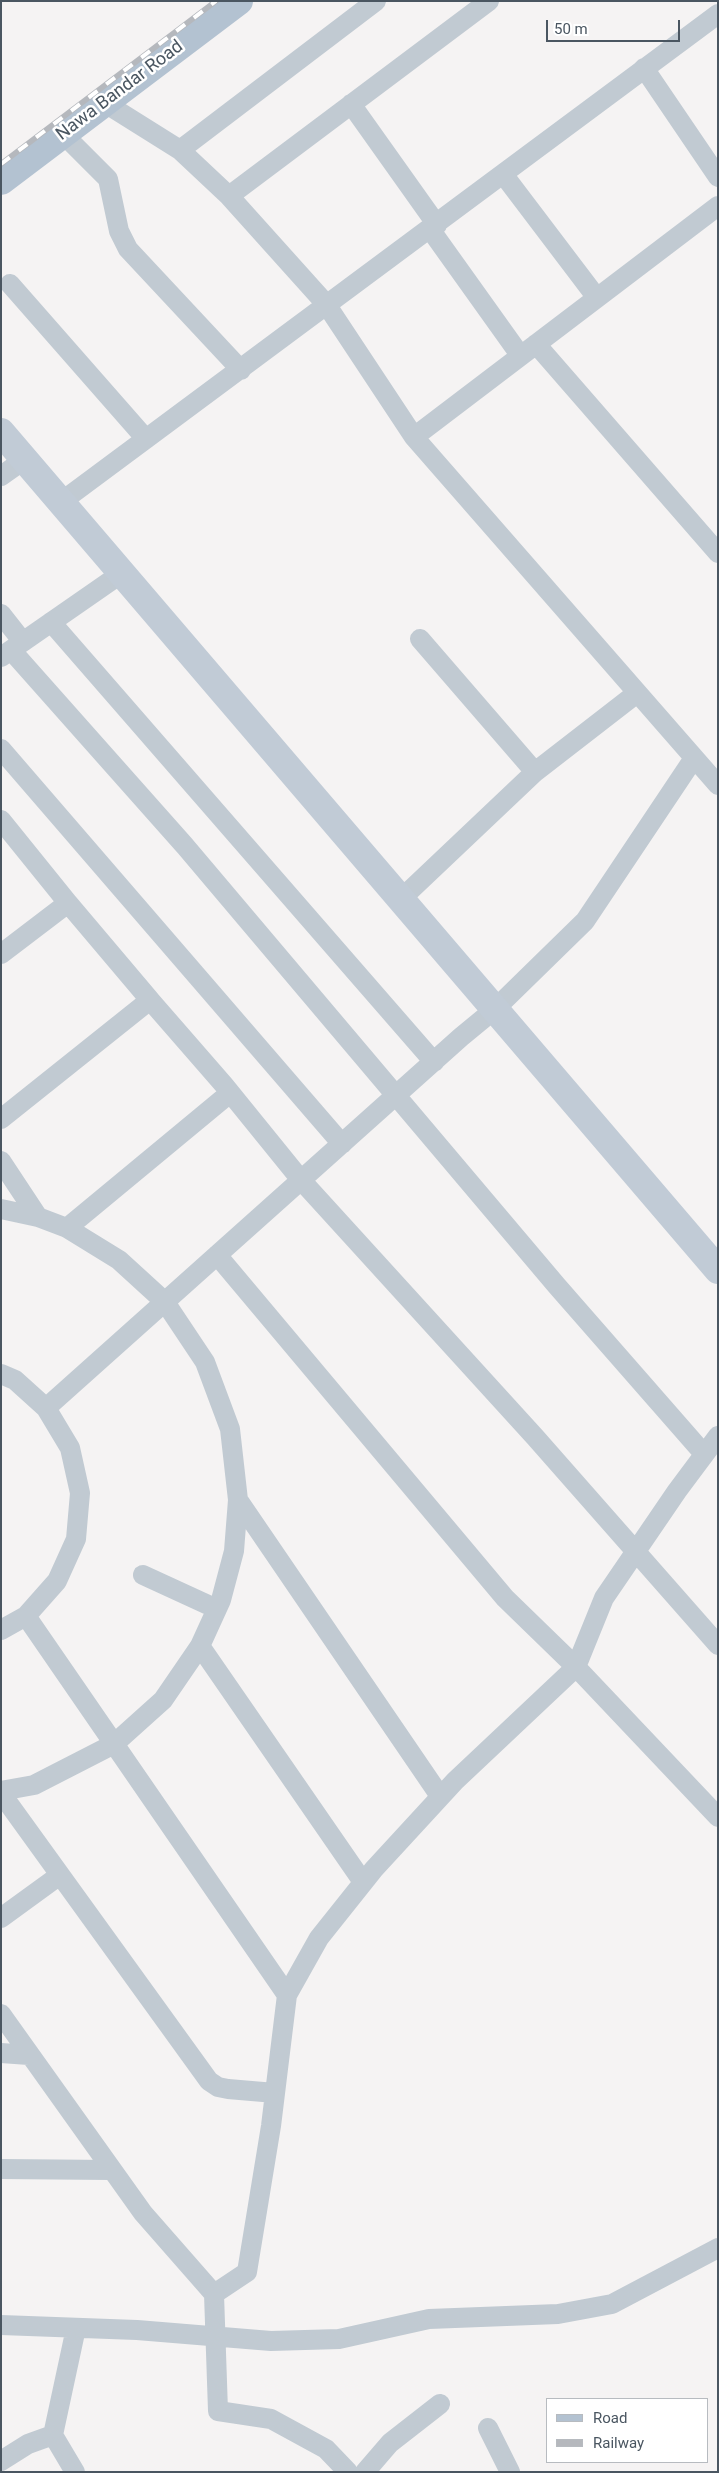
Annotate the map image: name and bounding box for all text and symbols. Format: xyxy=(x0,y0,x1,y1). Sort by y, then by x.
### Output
scale bar xyxy=(549,10,683,42)
text: 50 m xyxy=(554,20,588,38)
street label: Nawa Bandar Road xyxy=(52,36,188,146)
legend xyxy=(546,2398,709,2463)
text: Road xyxy=(593,2409,627,2427)
text: Railway xyxy=(593,2434,644,2452)

